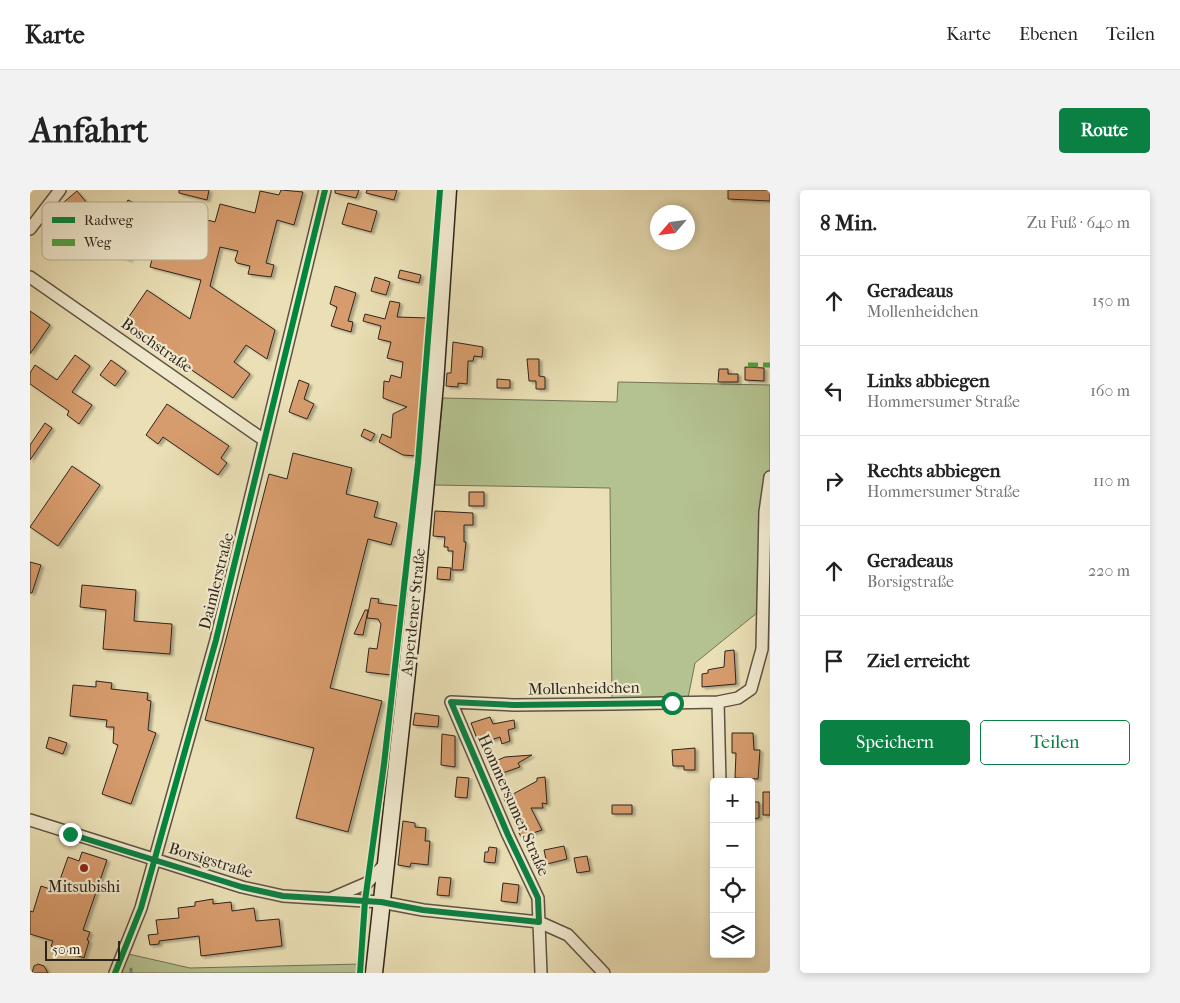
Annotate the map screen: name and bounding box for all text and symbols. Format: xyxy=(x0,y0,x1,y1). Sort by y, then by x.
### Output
text: Karte xyxy=(25,21,85,49)
text: Karte xyxy=(946,24,991,45)
text: Ebenen xyxy=(1019,24,1078,45)
text: Teilen xyxy=(1106,24,1155,45)
button: Route xyxy=(1059,108,1150,153)
text: Anfahrt xyxy=(30,110,148,151)
legend xyxy=(42,202,208,260)
north arrow xyxy=(650,205,695,250)
text: 8 Min. xyxy=(820,211,877,235)
text: Radweg xyxy=(84,212,133,229)
text: Zu Fuß · 640 m xyxy=(1027,213,1130,232)
text: Weg xyxy=(83,234,112,251)
text: Geradeaus xyxy=(867,280,953,302)
icon: ahead xyxy=(820,287,848,315)
text: 150 m xyxy=(1092,291,1130,310)
text: Mollenheidchen xyxy=(867,302,979,321)
street label: Boschstraße xyxy=(118,313,196,377)
text: Links abbiegen xyxy=(867,370,990,392)
icon: left xyxy=(820,377,848,405)
text: 160 m xyxy=(1090,381,1130,400)
text: Hommersumer Straße xyxy=(867,392,1020,411)
text: Rechts abbiegen xyxy=(867,460,1001,482)
icon: right xyxy=(820,467,848,495)
text: 110 m xyxy=(1093,471,1130,490)
text: Hommersumer Straße xyxy=(867,482,1020,501)
street label: Daimlerstraße xyxy=(195,531,237,631)
street label: Asperdener Straße xyxy=(397,547,429,678)
text: Geradeaus xyxy=(867,550,953,572)
icon: ahead xyxy=(820,557,848,585)
text: 220 m xyxy=(1088,561,1130,580)
text: Borsigstraße xyxy=(867,572,954,591)
icon: arrive xyxy=(820,647,848,675)
text: Ziel erreicht xyxy=(867,650,970,672)
street label: Mollenheidchen xyxy=(528,678,641,698)
route start xyxy=(661,692,684,715)
button: Speichern xyxy=(820,720,970,765)
button: Teilen xyxy=(980,720,1130,765)
street label: Hommersumer Straße xyxy=(474,731,554,879)
map controls xyxy=(710,778,755,958)
button: + xyxy=(710,778,755,823)
route end xyxy=(59,823,82,846)
button: − xyxy=(710,823,755,868)
street label: Borsigstraße xyxy=(167,838,255,882)
marker: Mitsubishi xyxy=(78,862,90,874)
button: locate xyxy=(710,868,755,913)
place label: Mitsubishi xyxy=(48,877,120,896)
button: layers xyxy=(710,913,755,958)
scale bar xyxy=(45,938,120,961)
text: 50 m xyxy=(52,941,80,958)

